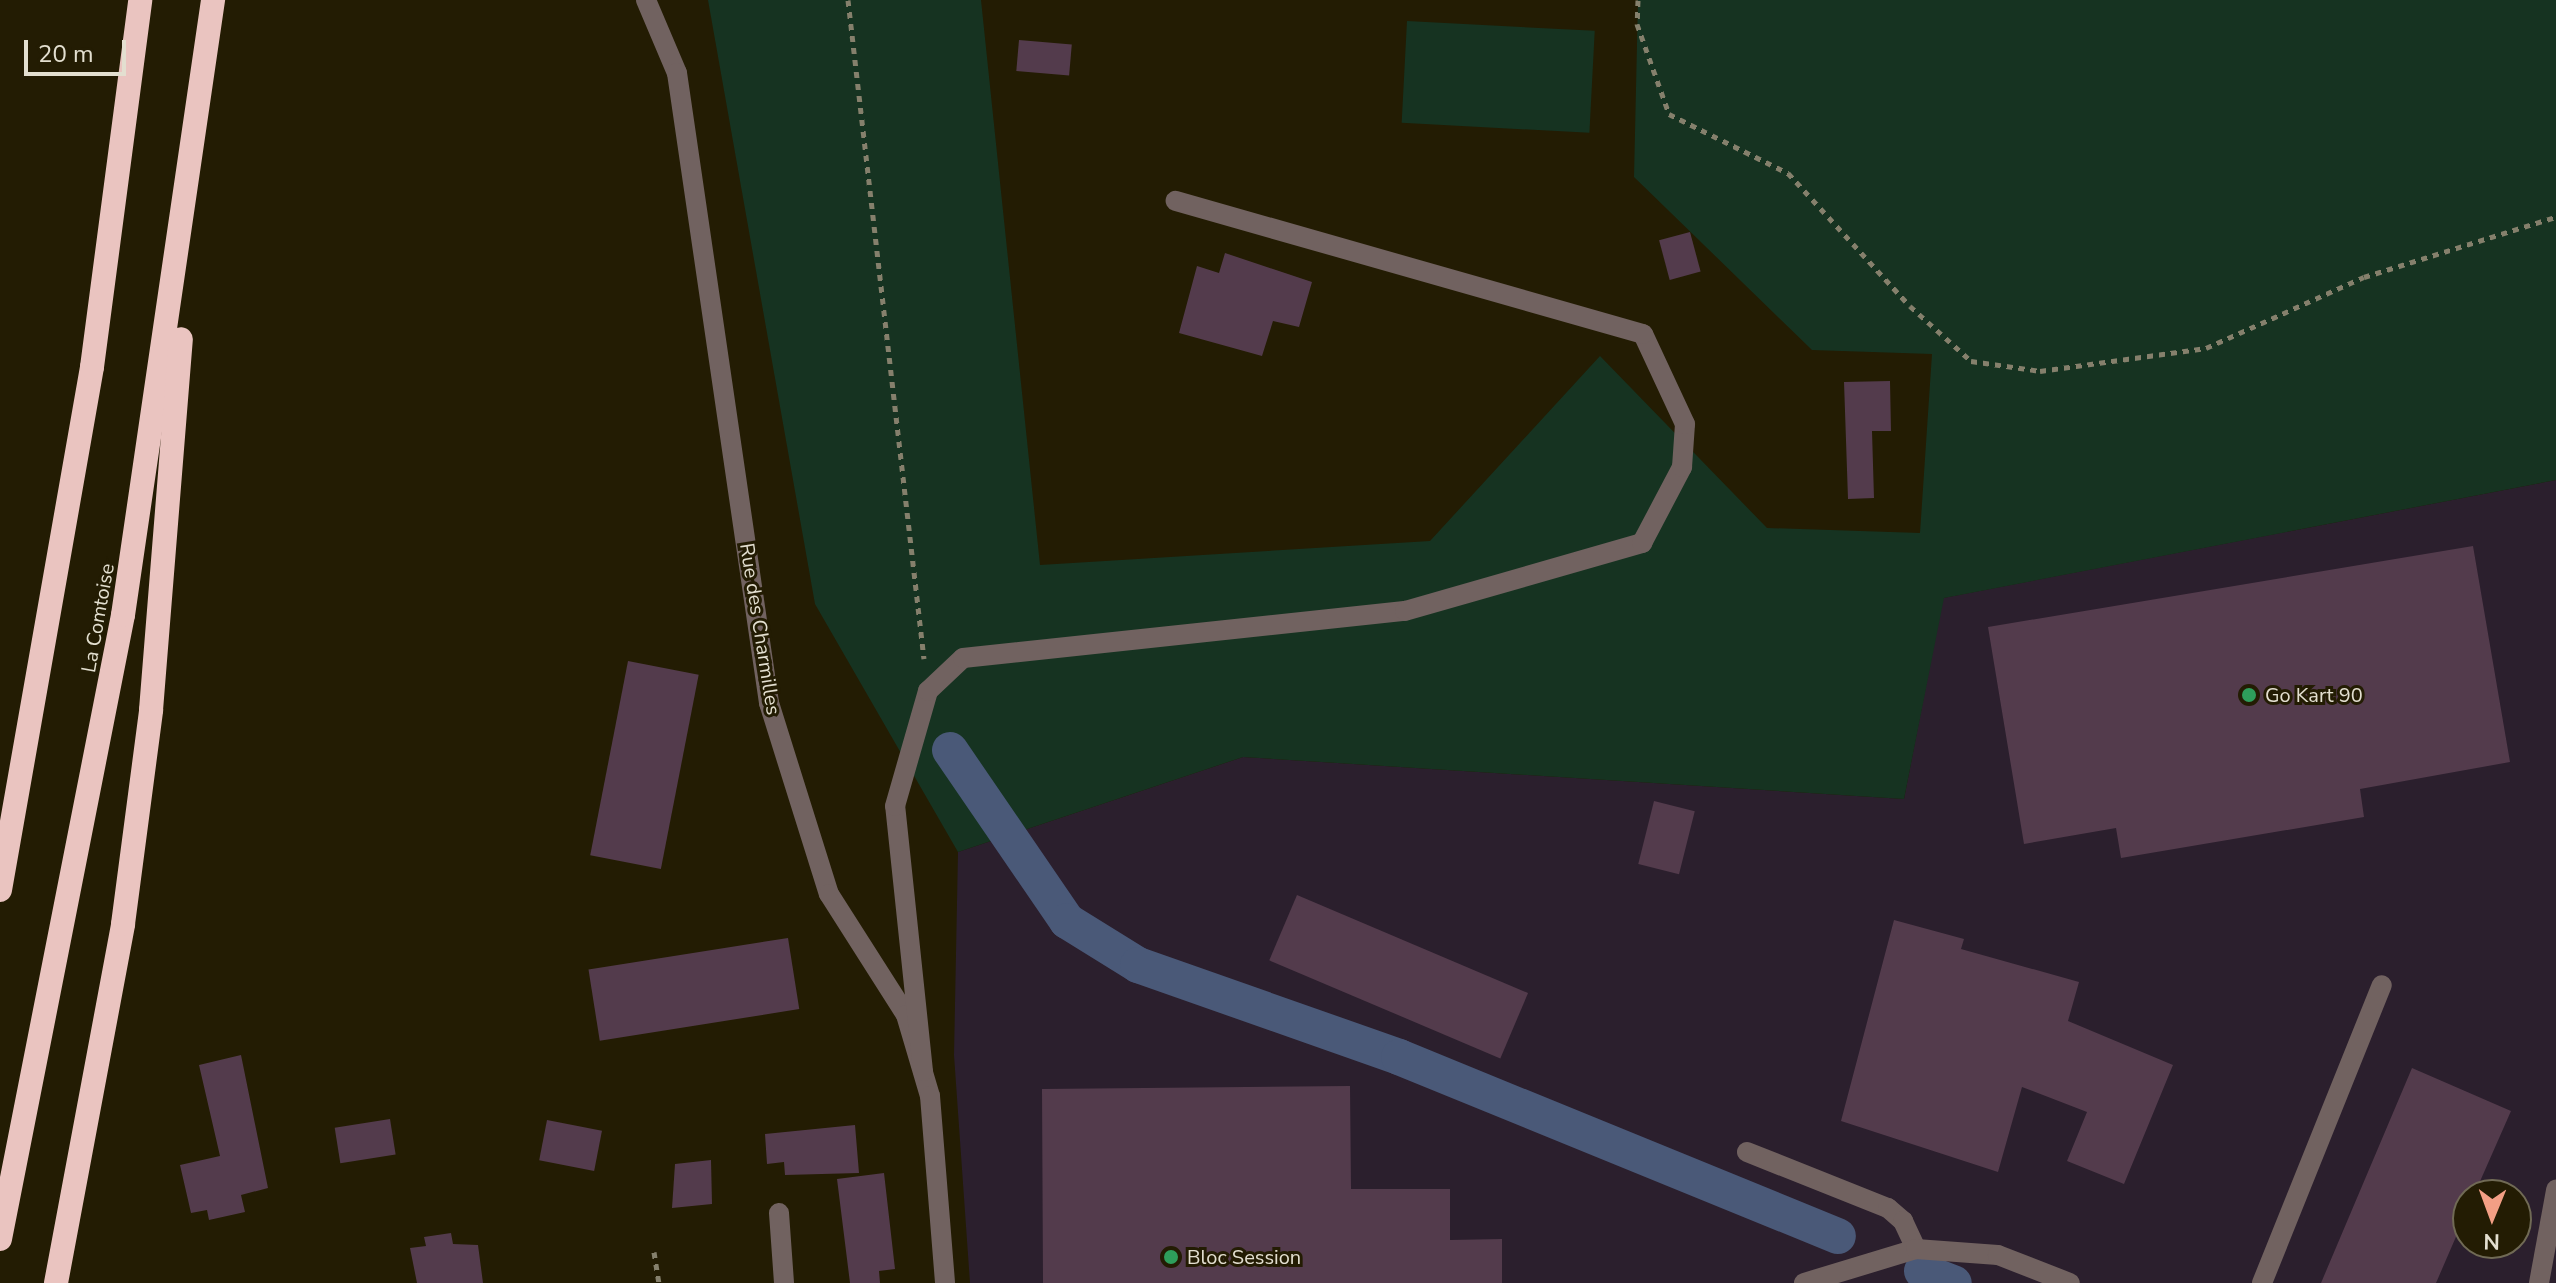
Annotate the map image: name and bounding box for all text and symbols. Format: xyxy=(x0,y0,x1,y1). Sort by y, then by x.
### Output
scale bar xyxy=(28,24,130,74)
text: 20 m xyxy=(38,38,94,70)
street label: Rue des Charmilles xyxy=(735,541,785,717)
street label: La Comtoise xyxy=(77,561,119,675)
place label: Go Kart 90 xyxy=(2265,683,2363,707)
marker: Go Kart 90 xyxy=(2240,686,2258,704)
north arrow xyxy=(2452,1179,2532,1259)
text: N xyxy=(2483,1226,2500,1256)
place label: Bloc Session xyxy=(1187,1245,1301,1269)
marker: Bloc Session xyxy=(1162,1248,1180,1266)

